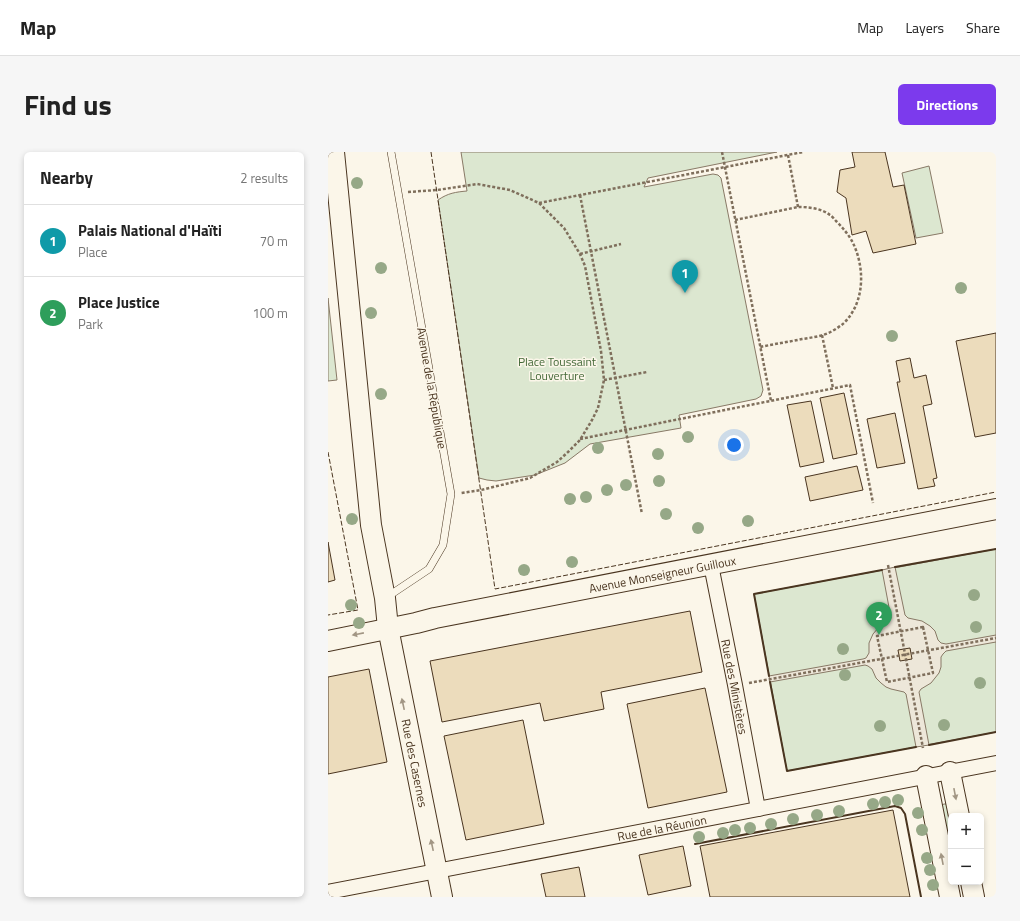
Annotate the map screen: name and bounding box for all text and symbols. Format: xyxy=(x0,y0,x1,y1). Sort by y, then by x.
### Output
text: Map xyxy=(20,13,56,42)
text: Map xyxy=(857,17,883,38)
text: Layers xyxy=(905,17,944,38)
text: Share xyxy=(966,17,1000,38)
text: Find us xyxy=(24,83,112,126)
button: Directions xyxy=(898,84,996,125)
text: Nearby xyxy=(40,165,93,191)
text: 2 results xyxy=(240,168,288,188)
text: Palais National d'Haïti xyxy=(78,219,222,242)
text: 1 xyxy=(49,231,57,251)
text: 70 m xyxy=(260,231,288,251)
text: Place xyxy=(78,242,107,262)
pin: 1 xyxy=(672,260,698,293)
text: Place Justice xyxy=(78,291,160,314)
text: 2 xyxy=(49,303,57,323)
text: 100 m xyxy=(252,303,288,323)
text: Park xyxy=(78,314,103,334)
street label: Avenue de la République xyxy=(412,326,452,450)
park label: Place Toussaint Louverture xyxy=(518,352,597,385)
your location xyxy=(724,435,744,455)
street label: Avenue Monseigneur Guilloux xyxy=(587,550,738,597)
pin: 2 xyxy=(866,602,892,635)
one-way arrow xyxy=(352,632,364,638)
street label: Rue des Ministères xyxy=(717,637,754,736)
one-way arrow xyxy=(400,698,406,710)
street label: Rue des Casernes xyxy=(397,717,433,809)
one-way arrow xyxy=(952,788,958,800)
street label: Rue de la Réunion xyxy=(616,810,708,845)
map controls xyxy=(948,813,984,885)
button: + xyxy=(948,813,984,849)
one-way arrow xyxy=(429,839,435,851)
button: − xyxy=(948,849,984,885)
one-way arrow xyxy=(939,853,945,865)

